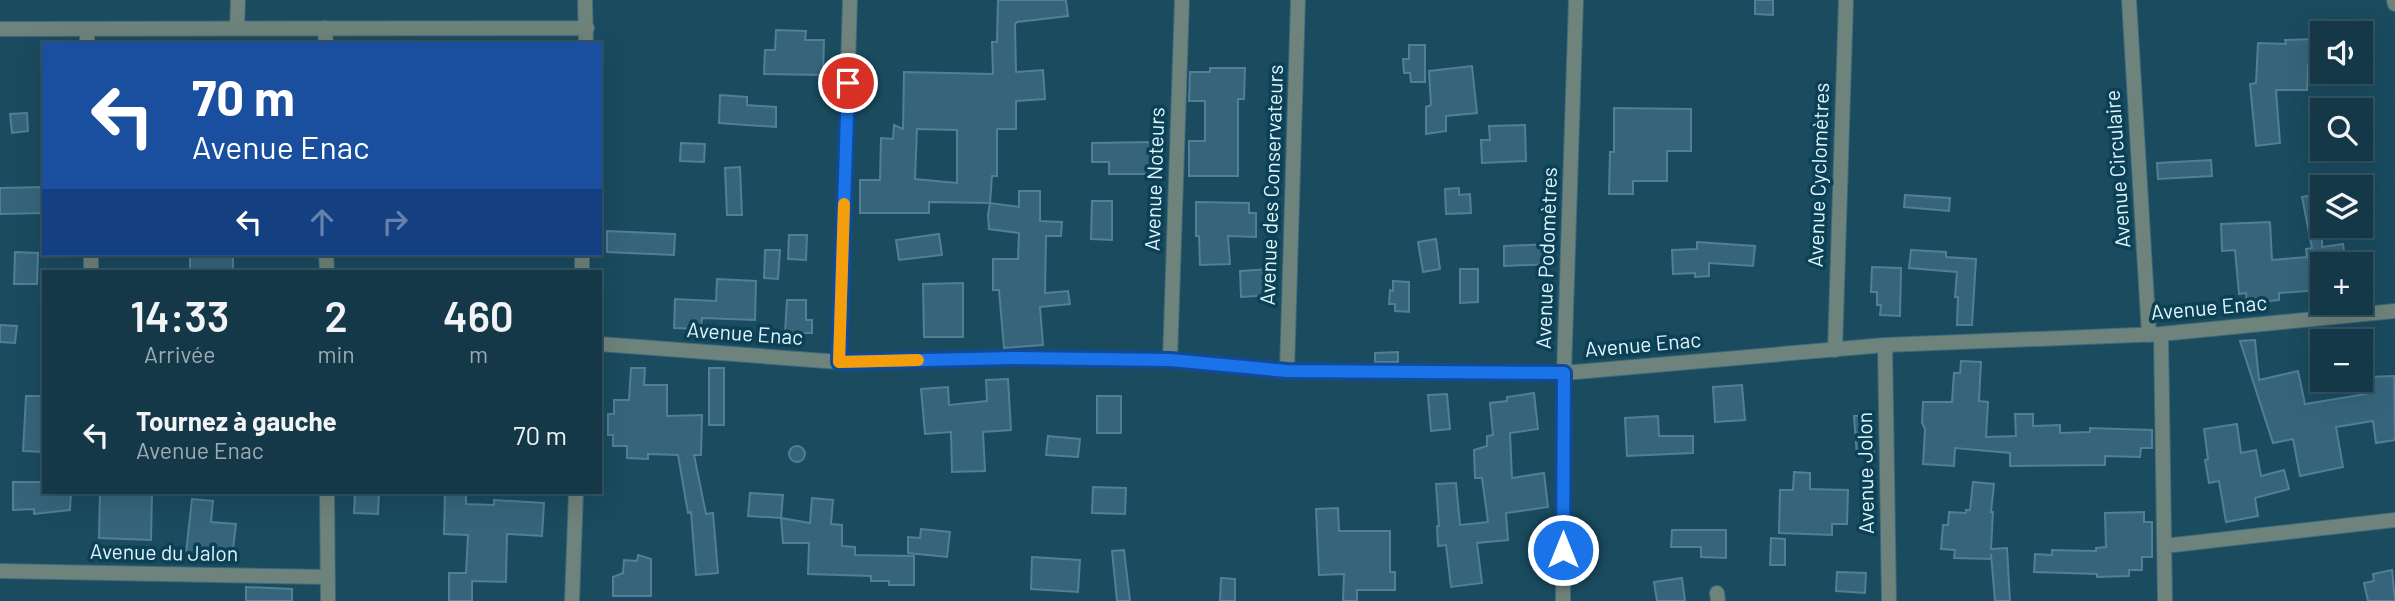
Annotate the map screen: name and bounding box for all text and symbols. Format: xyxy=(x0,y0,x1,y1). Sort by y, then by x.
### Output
map controls xyxy=(2310,21,2373,392)
button: sound xyxy=(2310,21,2373,84)
pin xyxy=(818,53,878,113)
icon: arrive xyxy=(829,64,867,102)
street label: Avenue des Conservateurs xyxy=(1254,64,1287,306)
text: 70 m xyxy=(192,67,295,126)
icon: left xyxy=(77,70,168,161)
street label: Avenue Cyclomètres xyxy=(1802,82,1833,268)
street label: Avenue Circulaire xyxy=(2099,89,2134,249)
button: search xyxy=(2310,98,2373,161)
street label: Avenue Noteurs xyxy=(1138,107,1169,251)
text: Avenue Enac xyxy=(192,127,370,165)
street label: Avenue Podomètres xyxy=(1530,167,1561,349)
button: layers xyxy=(2310,175,2373,238)
icon: left xyxy=(230,203,268,241)
icon: ahead xyxy=(303,203,341,241)
icon: right xyxy=(376,203,414,241)
button: + xyxy=(2310,252,2373,315)
street label: Avenue Enac xyxy=(2150,289,2268,324)
text: 14:33 xyxy=(130,290,229,340)
text: 2 xyxy=(325,290,348,340)
text: 460 xyxy=(443,290,514,340)
street label: Avenue Enac xyxy=(686,316,804,349)
street label: Avenue Enac xyxy=(1584,326,1702,361)
button: − xyxy=(2310,329,2373,392)
text: Arrivée xyxy=(144,340,216,368)
text: min xyxy=(317,340,355,368)
text: m xyxy=(469,340,488,368)
text: Tournez à gauche xyxy=(136,405,337,436)
street label: Avenue Jolon xyxy=(1851,412,1878,534)
icon: left xyxy=(77,416,115,454)
text: 70 m xyxy=(513,419,567,450)
text: Avenue Enac xyxy=(136,436,264,464)
position arrow xyxy=(1526,513,1600,587)
street label: Avenue du Jalon xyxy=(90,538,238,565)

